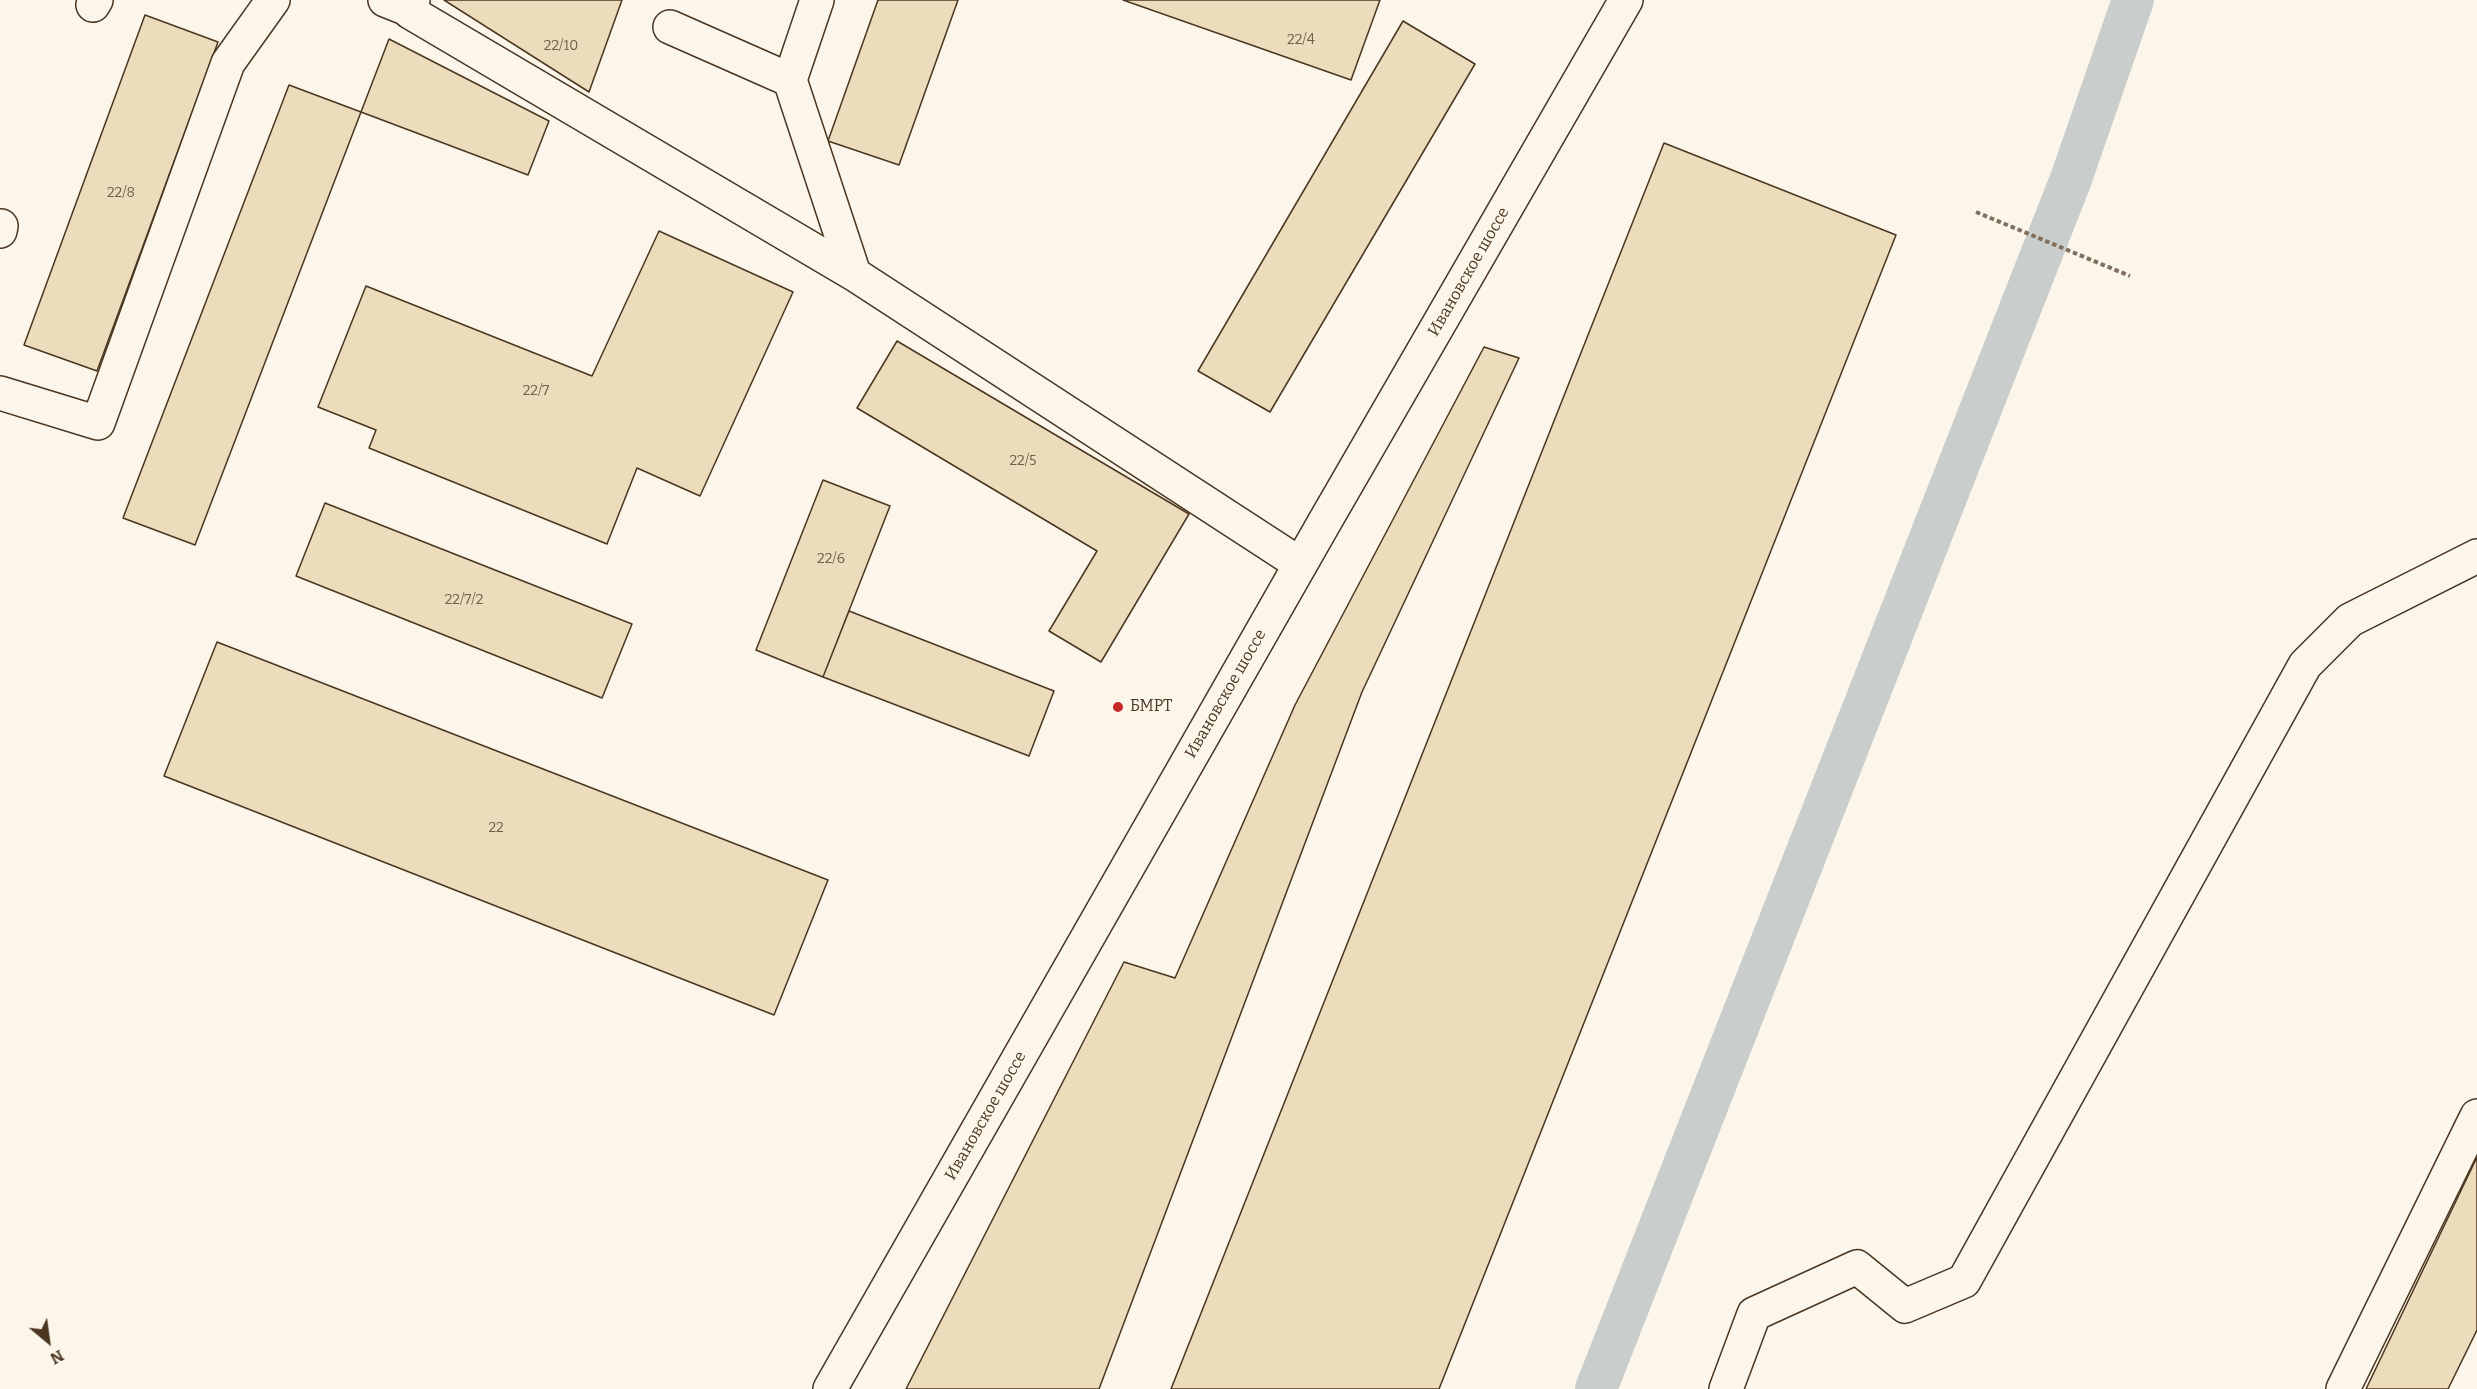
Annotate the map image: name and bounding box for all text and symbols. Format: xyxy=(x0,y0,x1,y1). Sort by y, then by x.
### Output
house number: 22/4 xyxy=(1287,32,1315,48)
house number: 22/10 xyxy=(544,38,578,54)
house number: 22/8 xyxy=(107,185,135,201)
street label: Ивановское шоссе xyxy=(1424,204,1514,340)
house number: 22/7 xyxy=(523,383,549,399)
house number: 22/5 xyxy=(1009,453,1037,469)
house number: 22/6 xyxy=(817,551,845,567)
house number: 22/7/2 xyxy=(445,592,483,608)
street label: Ивановское шоссе xyxy=(1181,626,1271,762)
place label: БМРТ xyxy=(1130,697,1172,717)
marker: БМРТ xyxy=(1111,700,1125,714)
house number: 22 xyxy=(488,820,504,836)
street label: Ивановское шоссе xyxy=(941,1048,1031,1184)
north arrow xyxy=(18,1311,78,1371)
text: N xyxy=(47,1346,67,1368)

